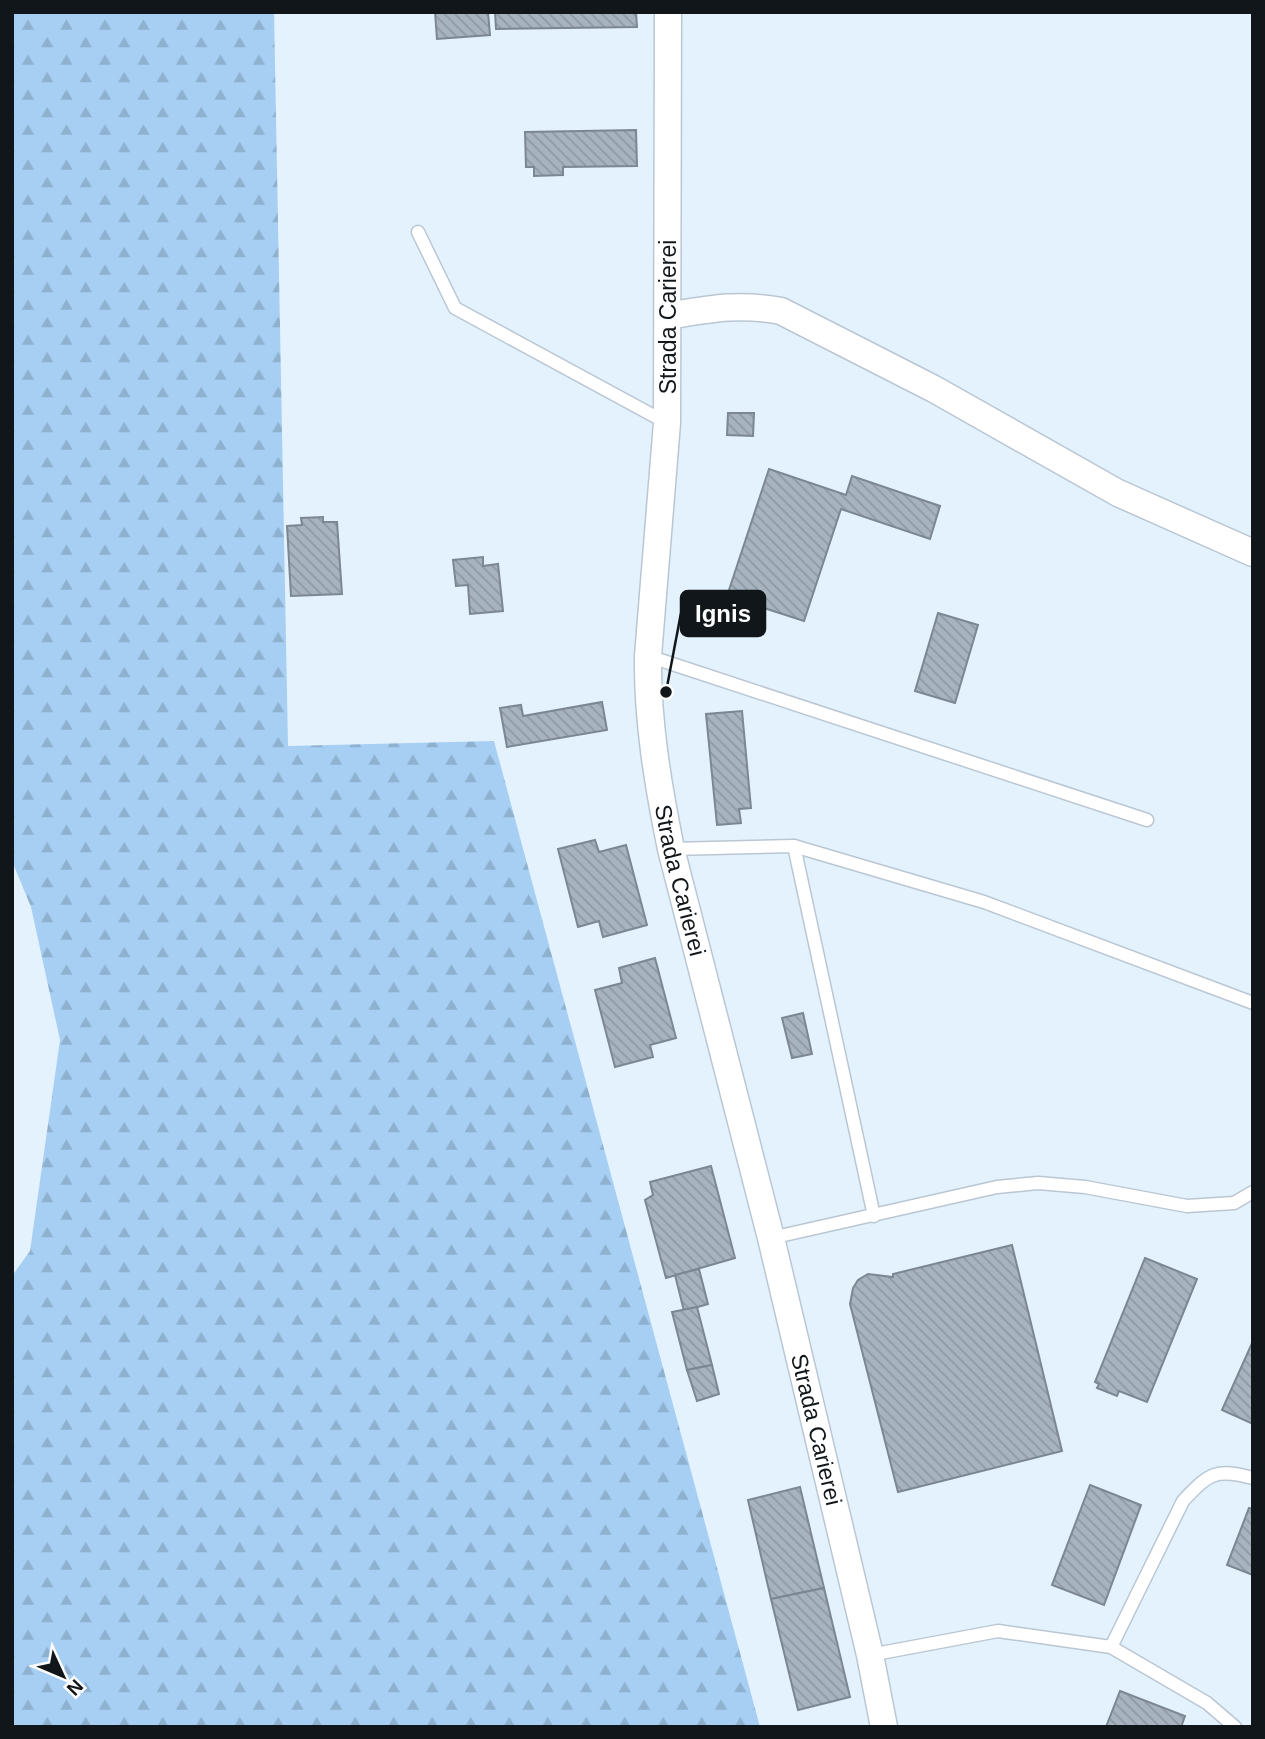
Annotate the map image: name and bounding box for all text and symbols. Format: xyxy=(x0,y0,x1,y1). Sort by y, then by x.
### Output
street label: Strada Carierei xyxy=(655,240,681,394)
callout: Ignis xyxy=(681,591,765,636)
text: Ignis xyxy=(695,600,751,627)
street label: Strada Carierei xyxy=(650,803,711,959)
street label: Strada Carierei xyxy=(786,1351,847,1508)
north arrow xyxy=(28,1641,98,1711)
text: N xyxy=(63,1675,87,1700)

